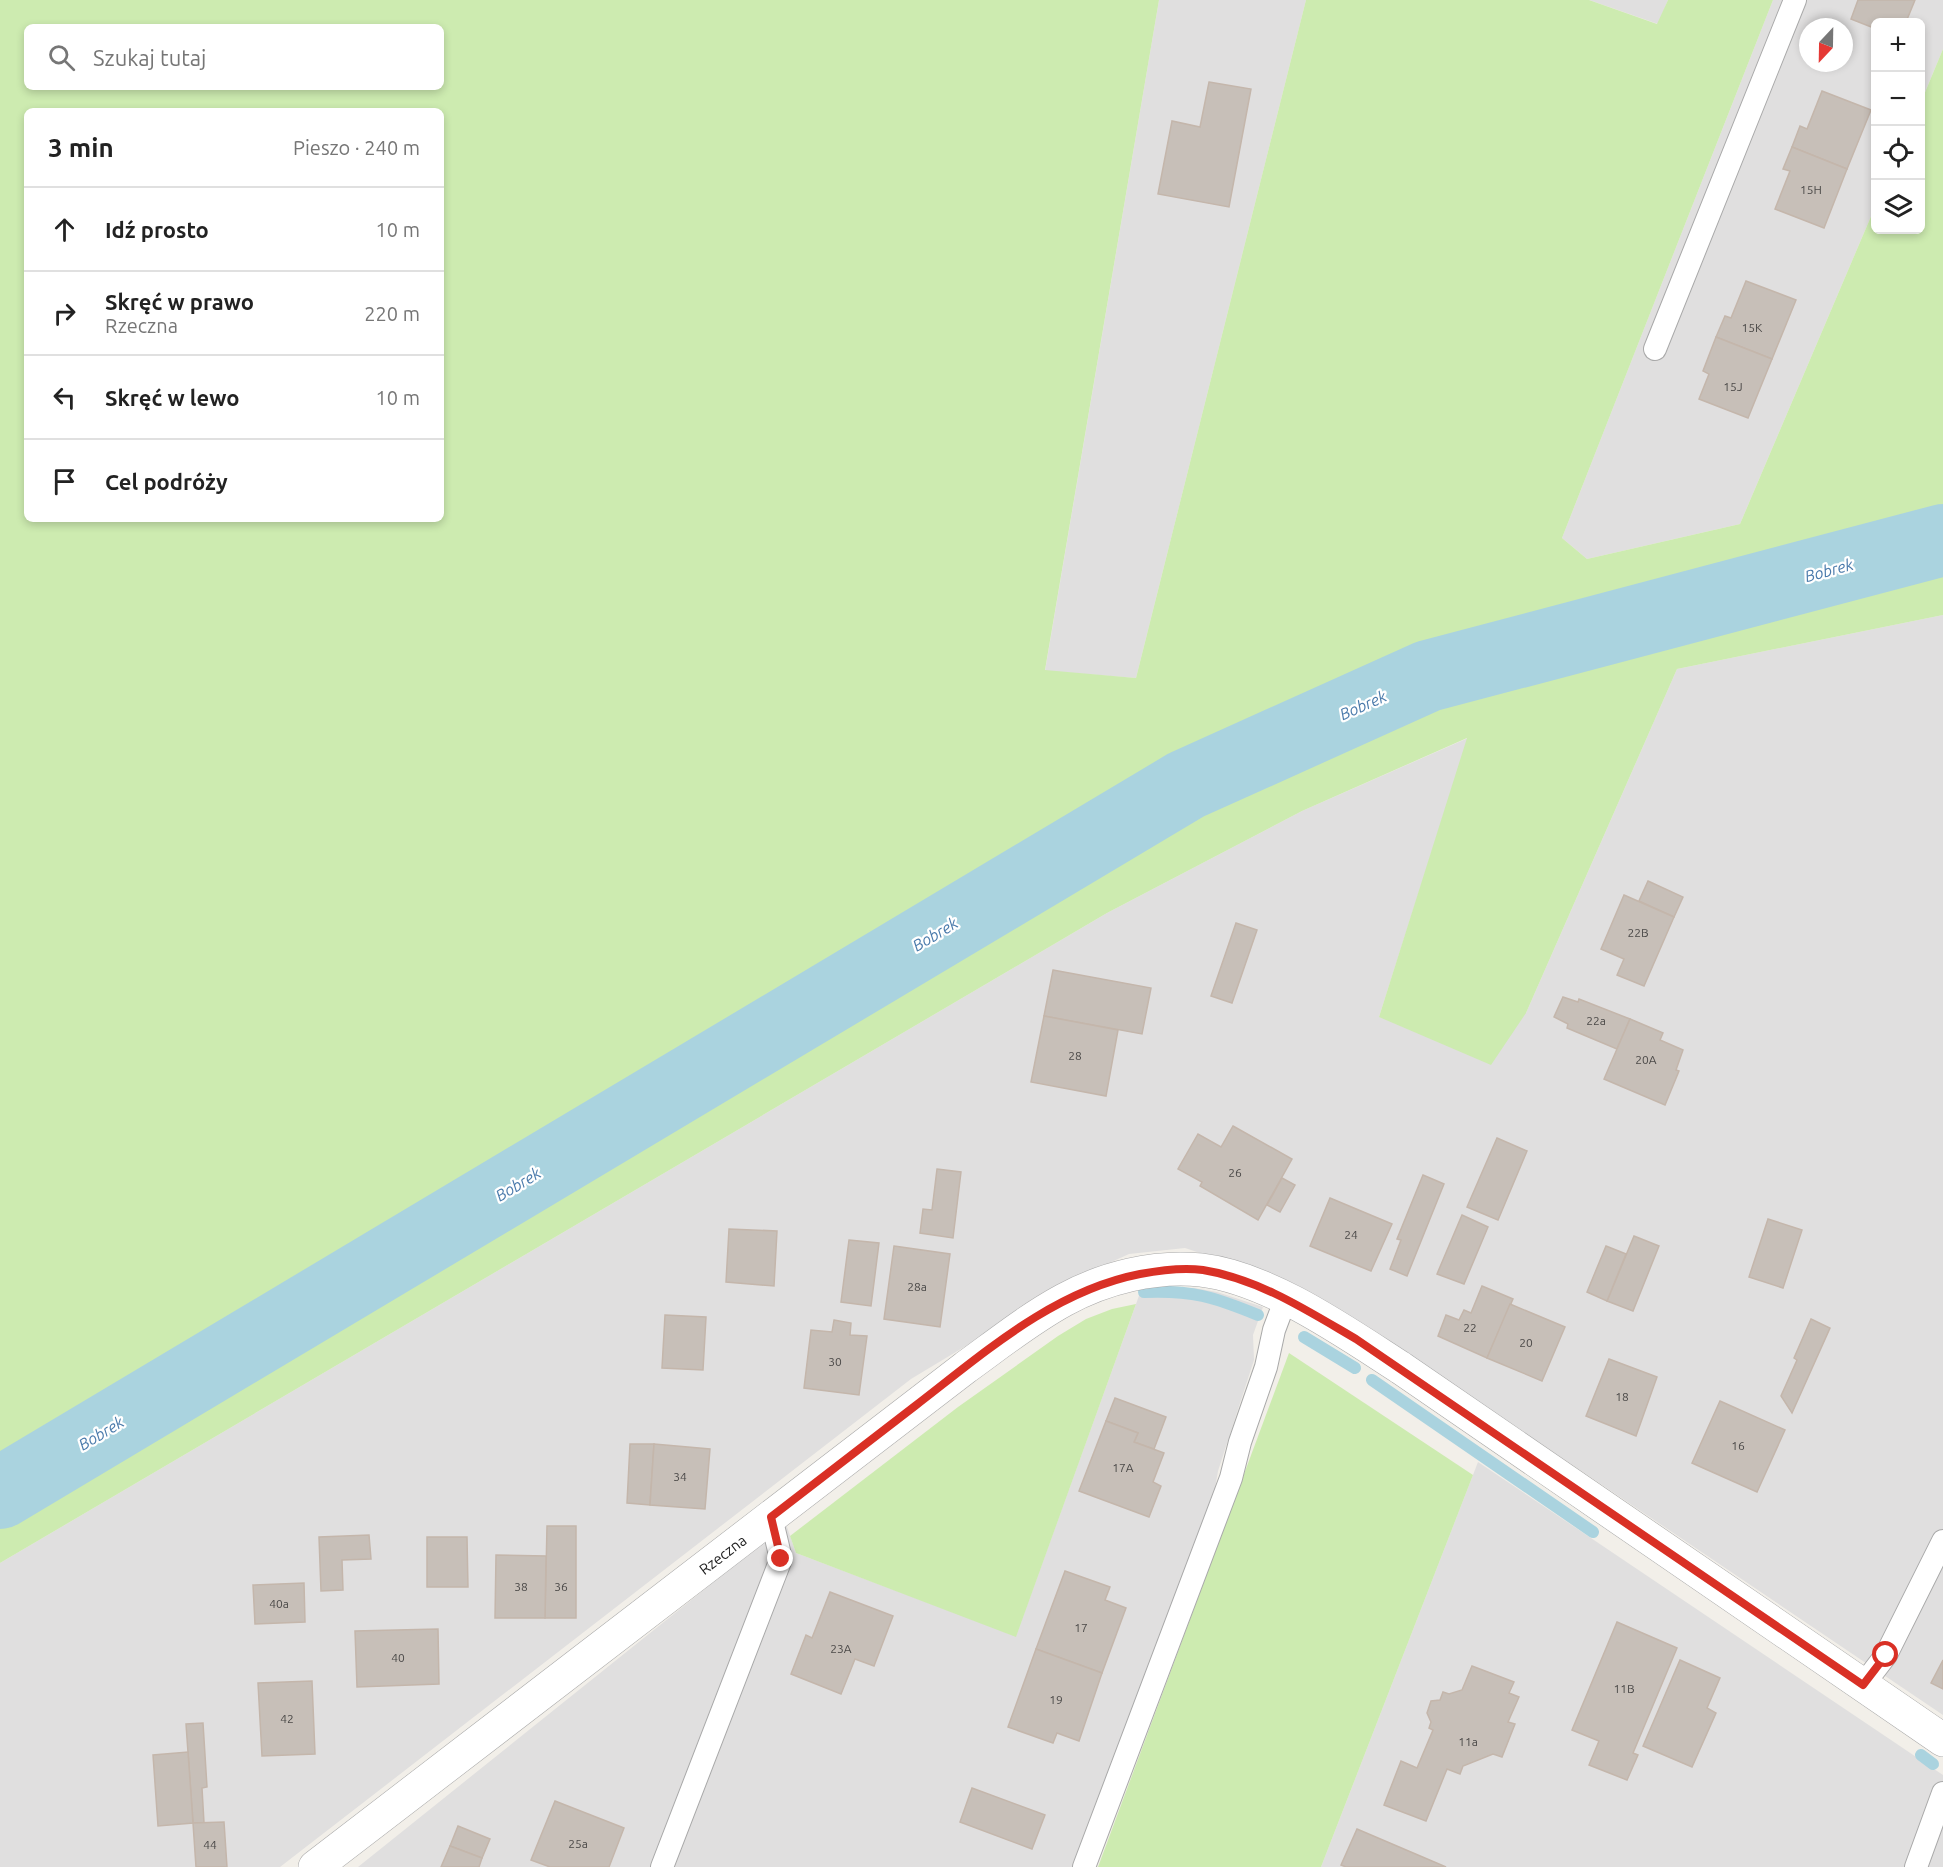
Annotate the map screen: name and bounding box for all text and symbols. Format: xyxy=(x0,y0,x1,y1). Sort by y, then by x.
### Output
north arrow xyxy=(1799,18,1853,72)
map controls xyxy=(1871,18,1925,234)
button: + xyxy=(1871,18,1925,72)
search box xyxy=(24,24,444,90)
icon: search xyxy=(45,41,78,74)
text: Szukaj tutaj xyxy=(93,45,206,70)
button: − xyxy=(1871,72,1925,126)
button: locate xyxy=(1871,126,1925,180)
text: 3 min xyxy=(48,133,114,162)
text: Pieszo · 240 m xyxy=(293,136,420,159)
button: layers xyxy=(1871,180,1925,234)
house number: 15H xyxy=(1800,183,1822,196)
icon: ahead xyxy=(48,213,81,246)
text: Idź prosto xyxy=(105,217,209,242)
text: 10 m xyxy=(376,218,420,241)
text: Skręć w prawo xyxy=(105,289,254,314)
icon: right xyxy=(48,297,81,330)
text: 220 m xyxy=(364,302,420,325)
text: Rzeczna xyxy=(105,314,178,337)
house number: 15K xyxy=(1742,321,1763,334)
house number: 15J xyxy=(1723,380,1743,393)
icon: left xyxy=(48,381,81,414)
text: Skręć w lewo xyxy=(105,385,239,410)
text: 10 m xyxy=(376,386,420,409)
icon: arrive xyxy=(48,465,81,498)
text: Cel podróży xyxy=(105,469,228,494)
water label: Bobrek xyxy=(1803,555,1856,585)
water label: Bobrek xyxy=(1337,686,1390,723)
water label: Bobrek xyxy=(909,913,962,955)
house number: 22B xyxy=(1627,926,1649,939)
house number: 22a xyxy=(1586,1014,1606,1027)
house number: 28 xyxy=(1068,1049,1082,1062)
house number: 20A xyxy=(1635,1053,1657,1066)
water label: Bobrek xyxy=(492,1163,545,1205)
house number: 26 xyxy=(1228,1166,1242,1179)
house number: 24 xyxy=(1344,1228,1358,1241)
house number: 28a xyxy=(907,1280,927,1293)
house number: 22 xyxy=(1463,1321,1477,1334)
house number: 20 xyxy=(1519,1336,1533,1349)
house number: 30 xyxy=(828,1355,842,1368)
house number: 18 xyxy=(1615,1390,1629,1403)
water label: Bobrek xyxy=(75,1412,128,1454)
house number: 16 xyxy=(1731,1439,1745,1452)
house number: 17A xyxy=(1112,1461,1134,1474)
house number: 34 xyxy=(673,1470,687,1483)
street label: Rzeczna xyxy=(696,1531,750,1578)
route end xyxy=(767,1545,793,1571)
house number: 38 xyxy=(514,1580,528,1593)
house number: 36 xyxy=(554,1580,568,1593)
house number: 40a xyxy=(269,1597,289,1610)
house number: 17 xyxy=(1074,1621,1088,1634)
route start xyxy=(1872,1641,1898,1667)
house number: 23A xyxy=(830,1642,852,1655)
house number: 40 xyxy=(391,1651,405,1664)
house number: 11B xyxy=(1613,1682,1635,1695)
house number: 19 xyxy=(1049,1693,1063,1706)
house number: 42 xyxy=(280,1712,294,1725)
house number: 11a xyxy=(1458,1735,1478,1748)
house number: 25a xyxy=(568,1837,588,1850)
house number: 44 xyxy=(203,1838,217,1851)

